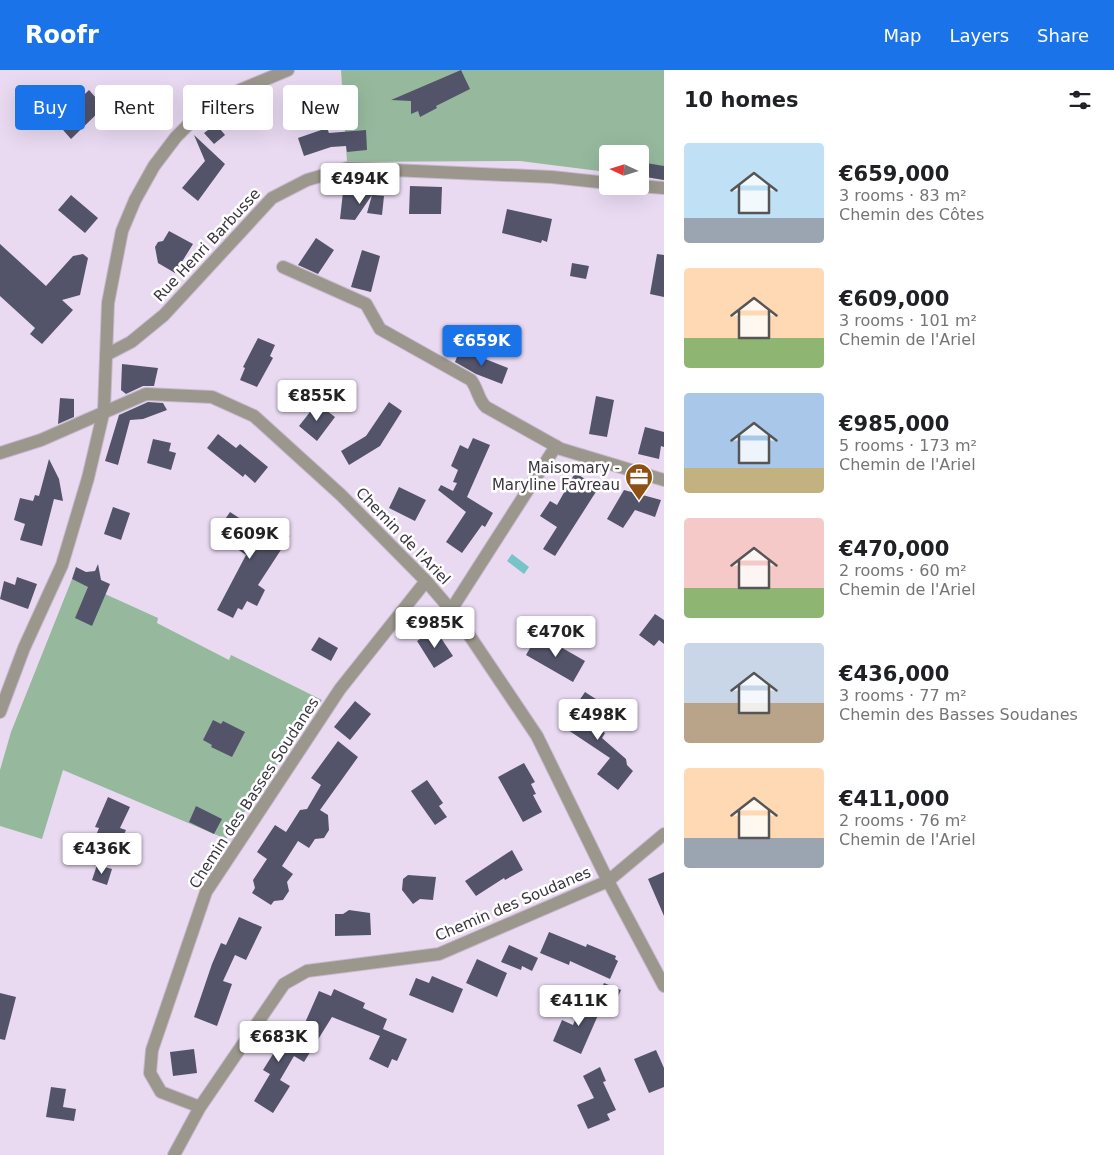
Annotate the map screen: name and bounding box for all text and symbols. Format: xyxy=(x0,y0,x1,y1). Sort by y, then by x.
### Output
text: Roofr xyxy=(25,21,99,49)
text: Map xyxy=(883,25,921,46)
text: Layers xyxy=(949,25,1009,46)
text: Share xyxy=(1037,25,1089,46)
chip: Buy xyxy=(15,85,85,130)
chip: Rent xyxy=(95,85,173,130)
chip: Filters xyxy=(183,85,273,130)
chip: New xyxy=(283,85,358,130)
icon: filters xyxy=(1066,86,1094,114)
text: 10 homes xyxy=(684,88,799,112)
north arrow xyxy=(599,145,649,195)
map controls xyxy=(599,145,649,195)
pin: €494K xyxy=(325,162,395,205)
text: €659,000 xyxy=(839,162,949,186)
icon: home xyxy=(724,163,784,223)
text: €494K xyxy=(332,169,388,188)
street label: Rue Henri Barbusse xyxy=(150,185,264,305)
text: 3 rooms · 83 m² xyxy=(839,186,967,205)
text: Chemin des Côtes xyxy=(839,205,984,224)
text: €609,000 xyxy=(839,287,949,311)
icon: home xyxy=(724,288,784,348)
text: 3 rooms · 101 m² xyxy=(839,311,977,330)
pin: €659K xyxy=(447,324,517,367)
text: Chemin de l'Ariel xyxy=(839,330,976,349)
text: €659K xyxy=(454,331,510,350)
pin: €855K xyxy=(282,380,352,422)
text: €855K xyxy=(289,386,345,405)
text: €985,000 xyxy=(839,412,949,436)
icon: home xyxy=(724,413,784,473)
text: 5 rooms · 173 m² xyxy=(839,436,977,455)
text: Chemin de l'Ariel xyxy=(839,455,976,474)
place label: Maisomary - Maryline Favreau xyxy=(492,459,620,494)
office icon: Maisomary - Maryline Favreau xyxy=(624,462,654,501)
street label: Chemin de l'Ariel xyxy=(352,484,454,588)
pin: €609K xyxy=(215,518,285,560)
text: €609K xyxy=(222,524,278,543)
text: €470,000 xyxy=(839,537,949,561)
icon: home xyxy=(724,538,784,598)
text: 2 rooms · 60 m² xyxy=(839,561,967,580)
text: Chemin de l'Ariel xyxy=(839,580,976,599)
pin: €985K xyxy=(400,606,470,649)
text: €985K xyxy=(407,613,463,632)
pin: €470K xyxy=(521,616,591,658)
text: €470K xyxy=(528,622,584,641)
text: €436,000 xyxy=(839,662,949,686)
icon: home xyxy=(724,663,784,723)
text: 3 rooms · 77 m² xyxy=(839,686,967,705)
street label: Chemin des Basses Soudanes xyxy=(185,694,323,892)
pin: €498K xyxy=(563,698,633,741)
text: €498K xyxy=(570,705,626,724)
text: Chemin des Basses Soudanes xyxy=(839,705,1078,724)
text: €411,000 xyxy=(839,787,949,811)
icon: home xyxy=(724,788,784,848)
text: 2 rooms · 76 m² xyxy=(839,811,967,830)
text: Chemin de l'Ariel xyxy=(839,830,976,849)
pin: €436K xyxy=(67,832,137,875)
text: €436K xyxy=(74,839,130,858)
street label: Chemin des Soudanes xyxy=(433,863,594,945)
pin: €411K xyxy=(544,984,614,1027)
text: €411K xyxy=(551,991,607,1010)
pin: €683K xyxy=(244,1020,314,1063)
text: €683K xyxy=(251,1027,307,1046)

